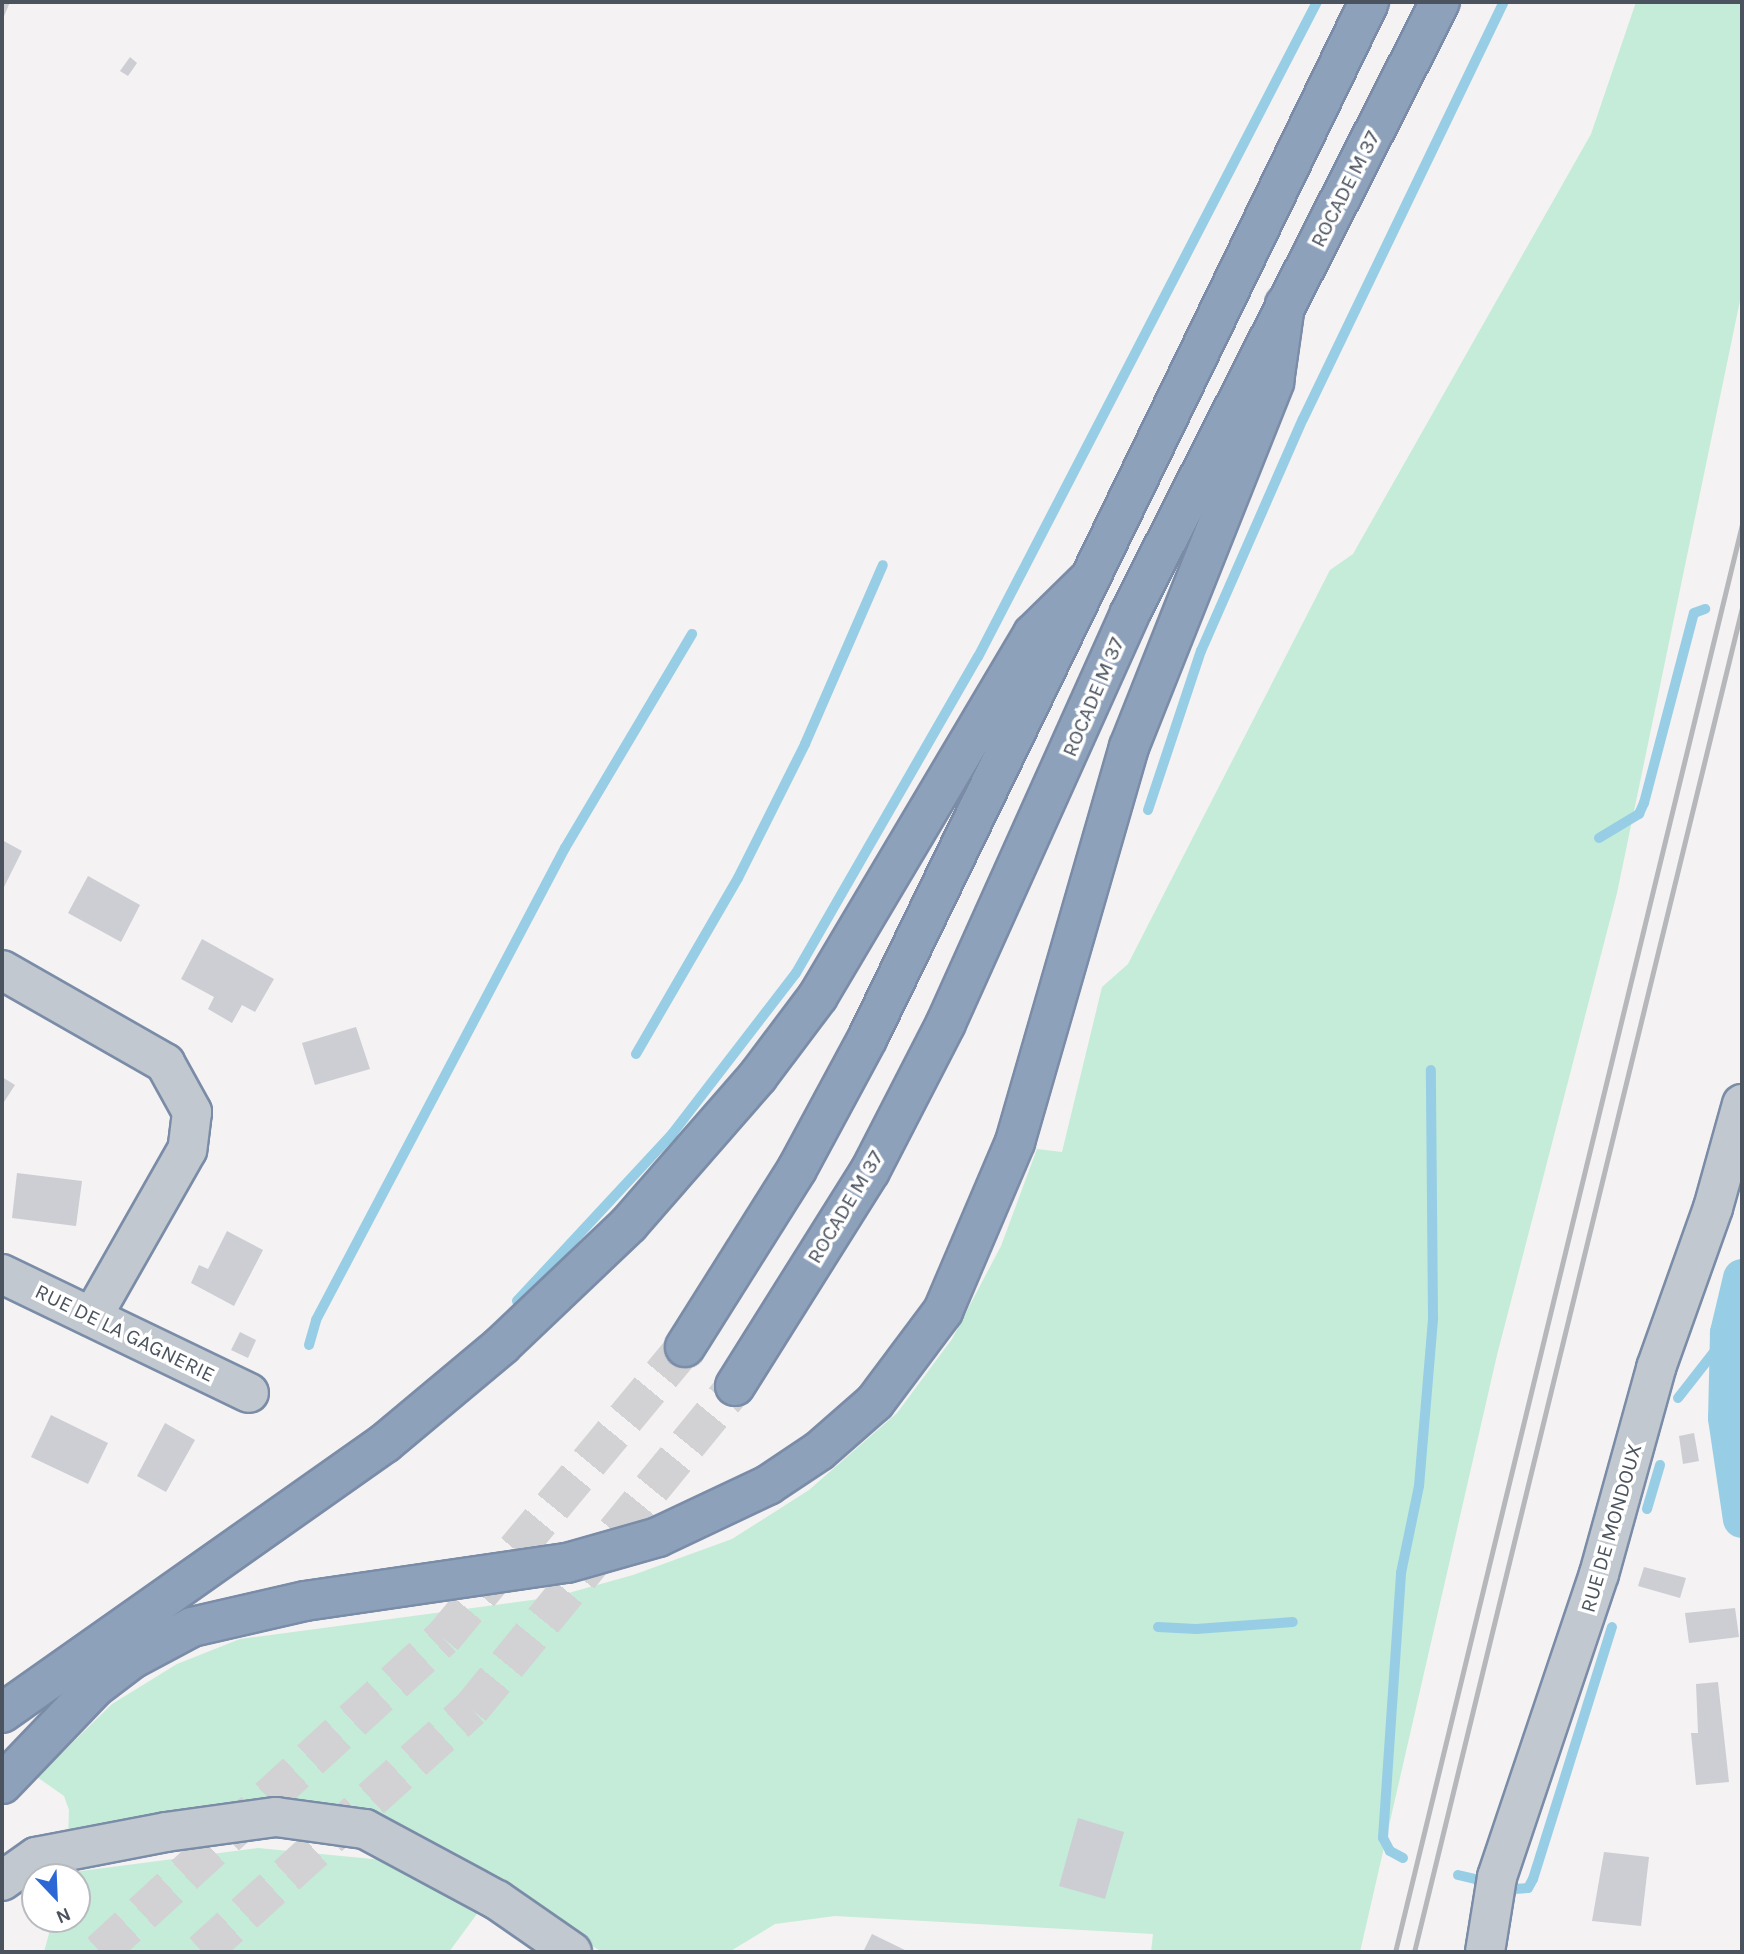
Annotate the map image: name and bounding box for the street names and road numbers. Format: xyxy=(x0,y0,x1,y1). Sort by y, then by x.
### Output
street label: ROCADE M 37 xyxy=(1305,127,1385,251)
street label: ROCADE M 37 xyxy=(1057,634,1129,760)
street label: ROCADE M 37 xyxy=(801,1146,889,1268)
street label: RUE DE LA GAGNERIE xyxy=(31,1279,219,1387)
street label: RUE DE MONDOUX xyxy=(1575,1441,1647,1615)

